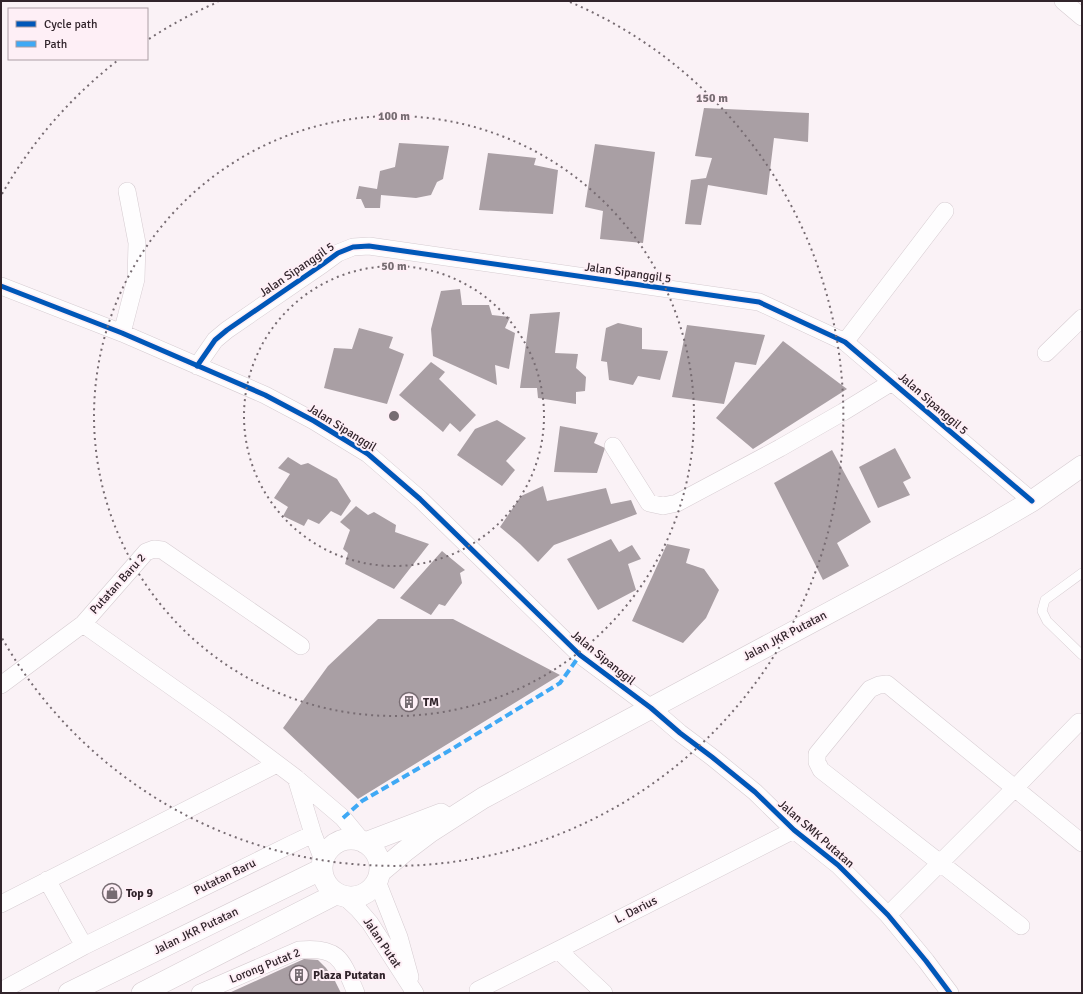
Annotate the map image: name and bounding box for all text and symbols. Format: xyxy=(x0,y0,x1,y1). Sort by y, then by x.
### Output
legend xyxy=(8,8,148,60)
text: Cycle path xyxy=(44,17,97,32)
text: Path xyxy=(44,37,67,52)
text: 150 m xyxy=(696,91,728,106)
text: 100 m xyxy=(378,109,410,124)
street label: Jalan Sipanggil 5 xyxy=(257,239,337,301)
text: 50 m xyxy=(381,259,407,274)
street label: Jalan Sipanggil 5 xyxy=(584,259,672,287)
street label: Jalan Sipanggil 5 xyxy=(895,370,971,438)
street label: Jalan Sipanggil xyxy=(305,401,380,455)
centre of rings xyxy=(387,409,401,423)
street label: Putatan Baru 2 xyxy=(87,551,149,617)
street label: Jalan JKR Putatan xyxy=(741,608,829,664)
street label: Jalan Sipanggil xyxy=(568,628,639,689)
building icon: TM xyxy=(398,691,420,713)
place label: TM xyxy=(423,695,439,710)
street label: Jalan SMK Putatan xyxy=(775,797,857,871)
street label: Putatan Baru xyxy=(192,856,258,898)
shop icon: Top 9 xyxy=(101,882,123,904)
place label: Top 9 xyxy=(126,886,153,901)
street label: L. Darius xyxy=(612,893,660,927)
street label: Jalan JKR Putatan xyxy=(151,904,241,958)
street label: Jalan Putat xyxy=(360,915,404,971)
street label: Lorong Putat 2 xyxy=(227,945,303,987)
building icon: Plaza Putatan xyxy=(288,964,310,986)
place label: Plaza Putatan xyxy=(313,968,386,983)

